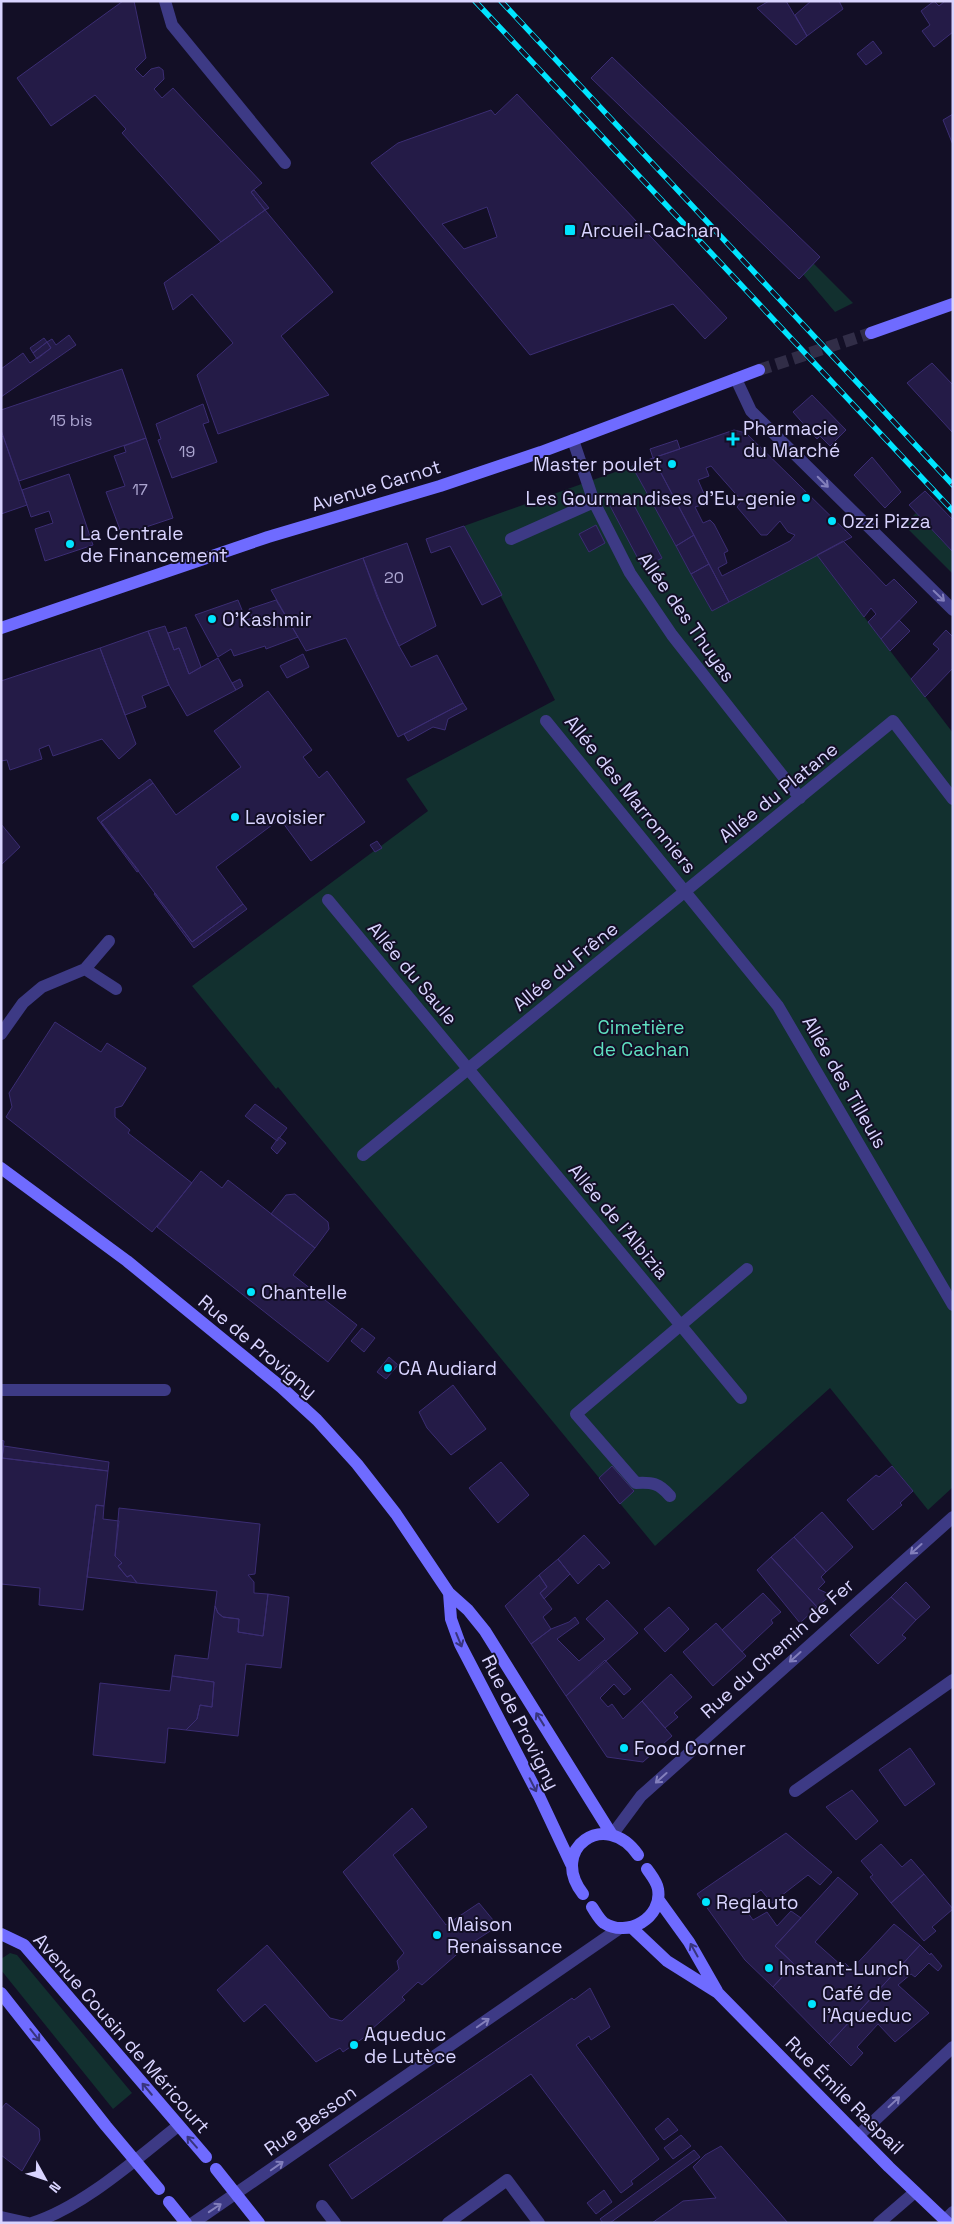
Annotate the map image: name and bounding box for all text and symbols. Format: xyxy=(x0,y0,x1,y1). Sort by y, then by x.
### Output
place label: Arcueil-Cachan xyxy=(581,218,720,243)
marker: Arcueil-Cachan xyxy=(563,223,577,237)
house number: 15 bis xyxy=(49,410,93,431)
place label: Pharmacie du Marché xyxy=(743,416,840,463)
marker: Pharmacie du Marché xyxy=(727,433,739,445)
house number: 19 xyxy=(179,441,195,462)
place label: Master poulet xyxy=(533,452,662,477)
street label: Avenue Carnot xyxy=(308,454,444,517)
marker: Master poulet xyxy=(666,458,678,470)
one-way arrow xyxy=(816,476,829,488)
house number: 17 xyxy=(132,479,148,500)
place label: Les Gourmandises d'Eu-genie xyxy=(526,486,796,511)
marker: Les Gourmandises d'Eu-genie xyxy=(800,492,812,504)
place label: Ozzi Pizza xyxy=(842,509,931,534)
marker: Ozzi Pizza xyxy=(826,515,838,527)
place label: La Centrale de Financement xyxy=(80,521,228,568)
marker: La Centrale de Financement xyxy=(64,538,76,550)
street label: Allée des Thuyas xyxy=(632,547,741,687)
house number: 20 xyxy=(384,567,404,588)
one-way arrow xyxy=(932,590,945,602)
place label: O'Kashmir xyxy=(222,607,312,632)
marker: O'Kashmir xyxy=(206,613,218,625)
street label: Allée des Marronniers xyxy=(559,710,702,878)
street label: Allée du Platane xyxy=(714,737,843,848)
place label: Lavoisier xyxy=(245,805,325,830)
marker: Lavoisier xyxy=(229,811,241,823)
street label: Allée du Frêne xyxy=(507,916,623,1017)
street label: Allée du Saule xyxy=(362,917,463,1030)
street label: Allée des Tilleuls xyxy=(796,1011,893,1153)
park label: Cimetière de Cachan xyxy=(593,1015,689,1062)
street label: Allée de l'Albizia xyxy=(563,1158,674,1284)
place label: Chantelle xyxy=(261,1280,347,1305)
marker: Chantelle xyxy=(245,1286,257,1298)
street label: Rue de Provigny xyxy=(193,1289,322,1404)
place label: CA Audiard xyxy=(398,1356,497,1381)
marker: CA Audiard xyxy=(382,1362,394,1374)
one-way arrow xyxy=(910,1543,923,1555)
street label: Rue du Chemin de Fer xyxy=(695,1573,859,1724)
one-way arrow xyxy=(455,1632,464,1647)
street label: Rue de Provigny xyxy=(476,1651,565,1794)
one-way arrow xyxy=(789,1651,802,1663)
one-way arrow xyxy=(534,1713,544,1727)
place label: Food Corner xyxy=(634,1736,746,1761)
marker: Food Corner xyxy=(618,1742,630,1754)
one-way arrow xyxy=(655,1772,668,1784)
one-way arrow xyxy=(529,1777,538,1792)
place label: Reglauto xyxy=(716,1890,799,1915)
marker: Reglauto xyxy=(700,1896,712,1908)
place label: Maison Renaissance xyxy=(447,1912,563,1959)
street label: Avenue Cousin de Méricourt xyxy=(28,1928,215,2139)
marker: Maison Renaissance xyxy=(431,1929,443,1941)
one-way arrow xyxy=(688,1944,698,1958)
place label: Instant-Lunch xyxy=(779,1956,910,1981)
marker: Instant-Lunch xyxy=(763,1962,775,1974)
place label: Café de l'Aqueduc xyxy=(822,1981,912,2028)
marker: Café de l'Aqueduc xyxy=(806,1998,818,2010)
one-way arrow xyxy=(476,2018,490,2028)
place label: Aqueduc de Lutèce xyxy=(364,2022,457,2069)
one-way arrow xyxy=(29,2028,40,2041)
street label: Rue Émile Raspail xyxy=(780,2031,909,2160)
marker: Aqueduc de Lutèce xyxy=(348,2039,360,2051)
street label: Rue Besson xyxy=(259,2079,361,2161)
one-way arrow xyxy=(141,2083,152,2096)
one-way arrow xyxy=(888,2096,900,2108)
one-way arrow xyxy=(186,2135,198,2148)
north arrow xyxy=(20,2154,70,2204)
one-way arrow xyxy=(270,2161,284,2171)
text: N xyxy=(45,2178,65,2197)
one-way arrow xyxy=(208,2203,222,2213)

